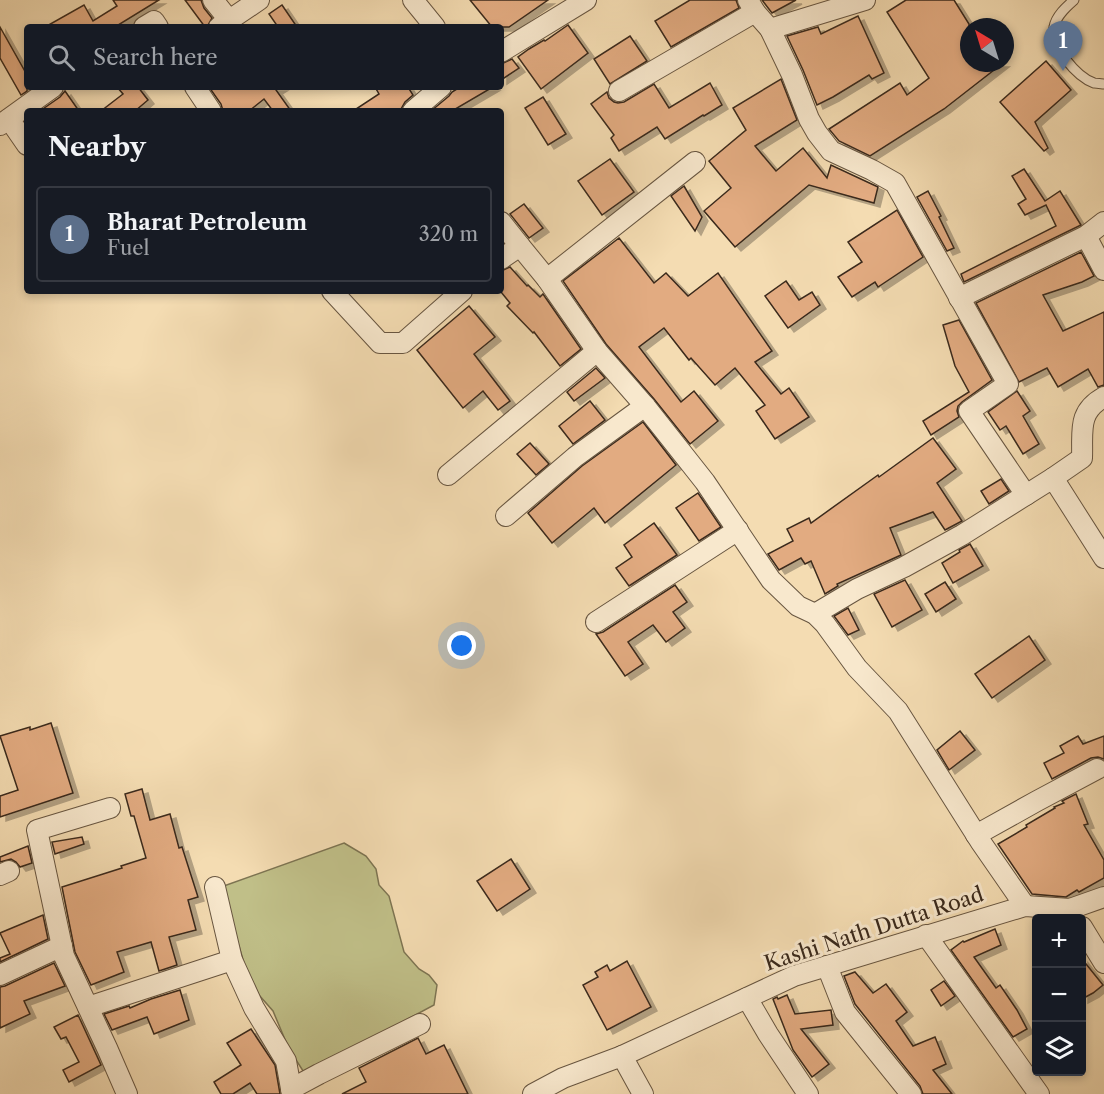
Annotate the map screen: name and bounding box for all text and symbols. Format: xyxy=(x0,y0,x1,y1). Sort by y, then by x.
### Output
north arrow xyxy=(960,18,1014,72)
pin: 1 xyxy=(1044,22,1082,71)
search box xyxy=(24,24,504,90)
icon: search xyxy=(45,41,78,74)
text: Search here xyxy=(93,44,218,71)
text: Nearby xyxy=(48,131,146,163)
text: Bharat Petroleum xyxy=(107,209,307,236)
text: 1 xyxy=(65,222,74,246)
text: 320 m xyxy=(419,222,478,246)
text: Fuel xyxy=(107,236,149,260)
your location xyxy=(447,631,476,660)
street label: Kashi Nath Dutta Road xyxy=(761,881,987,976)
map controls xyxy=(1032,914,1086,1076)
button: + xyxy=(1032,914,1086,968)
button: − xyxy=(1032,968,1086,1022)
button: layers xyxy=(1032,1022,1086,1076)

